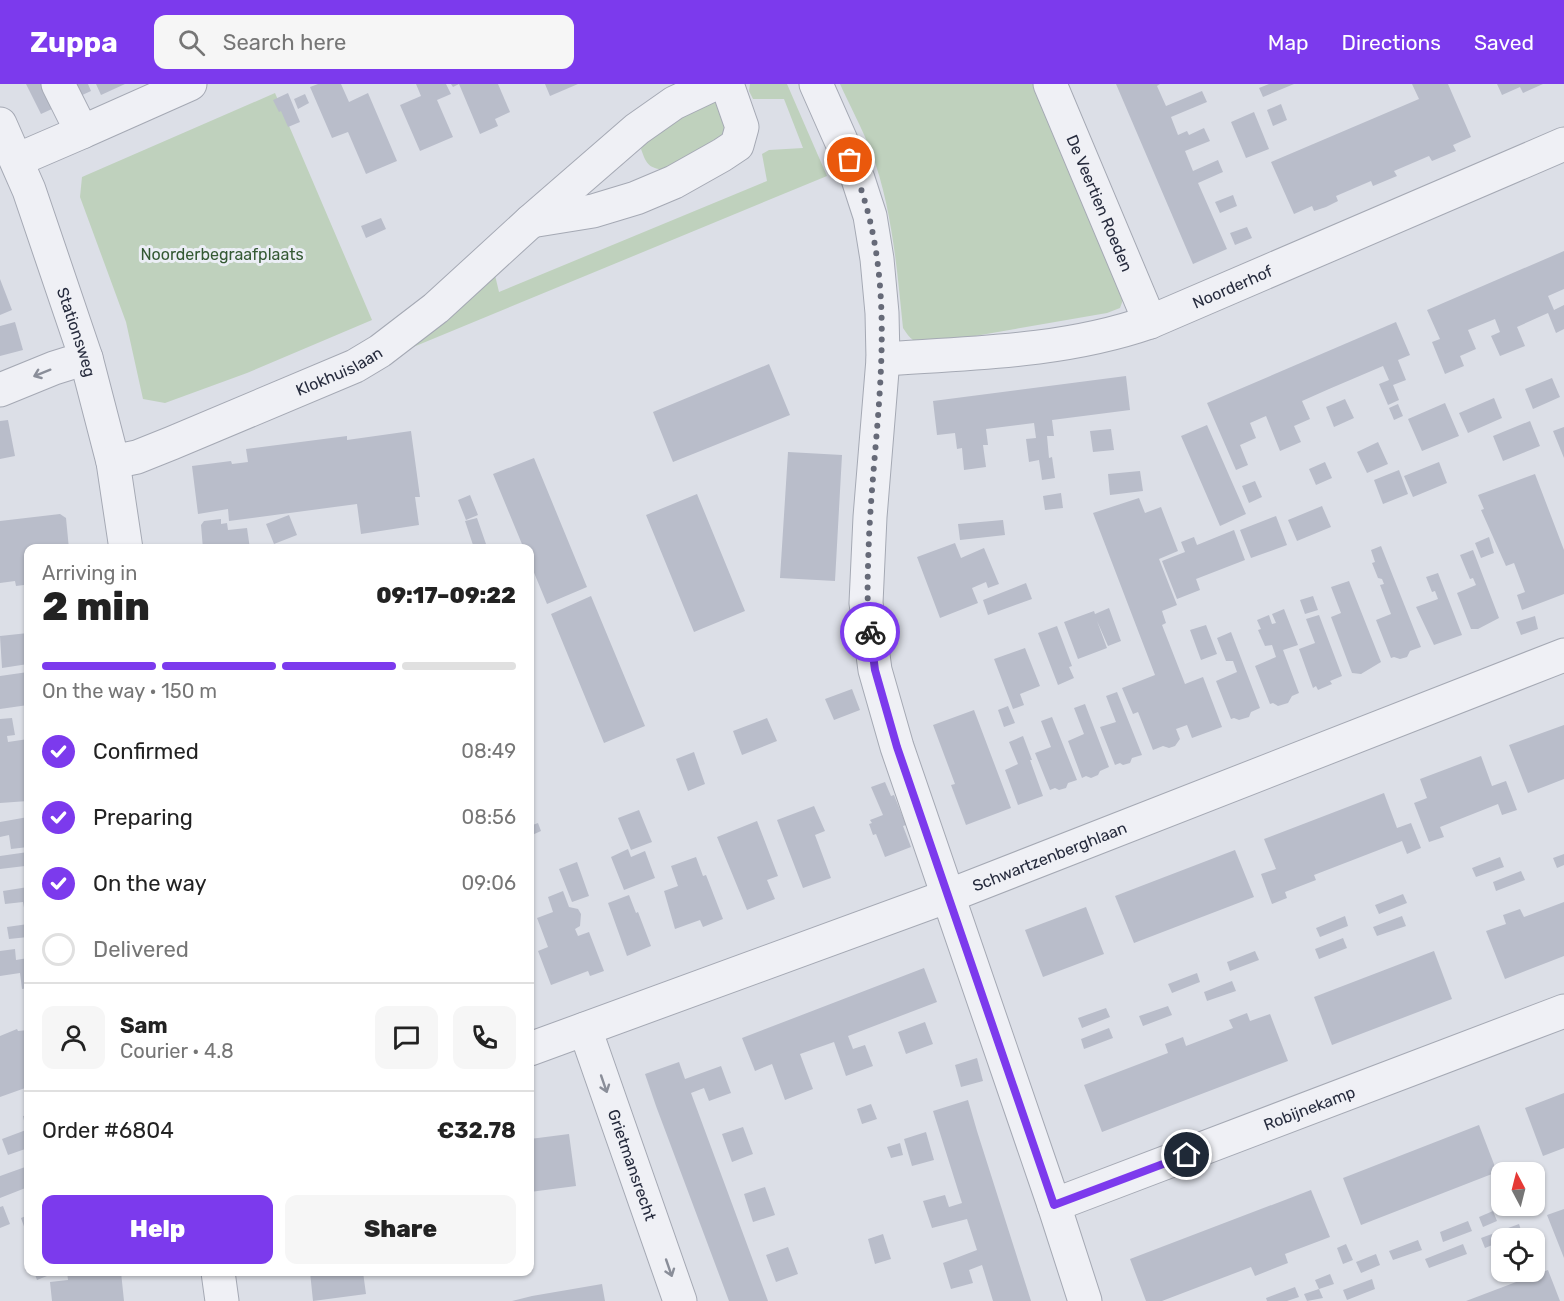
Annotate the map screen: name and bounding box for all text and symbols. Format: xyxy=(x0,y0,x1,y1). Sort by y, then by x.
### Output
search box xyxy=(154,15,574,69)
text: Zuppa xyxy=(30,26,118,59)
icon: search xyxy=(175,26,208,59)
text: Search here xyxy=(223,29,346,56)
text: Map xyxy=(1268,30,1309,55)
text: Directions xyxy=(1342,30,1441,55)
text: Saved xyxy=(1474,30,1534,55)
street label: De Veertien Roeden xyxy=(1063,132,1137,274)
pin xyxy=(824,134,875,185)
icon: bag xyxy=(833,143,866,176)
park label: Noorderbegraafplaats xyxy=(140,245,304,264)
street label: Noorderhof xyxy=(1189,261,1276,312)
street label: Stationsweg xyxy=(53,285,100,379)
street label: Klokhuislaan xyxy=(293,342,386,399)
one-way arrow xyxy=(34,368,52,379)
text: Arriving in xyxy=(42,561,137,585)
text: 09:17–09:22 xyxy=(376,582,516,609)
text: 2 min xyxy=(42,584,150,630)
courier xyxy=(840,602,900,662)
icon: bike xyxy=(854,616,887,649)
text: On the way · 150 m xyxy=(42,679,217,703)
icon: check xyxy=(42,735,75,768)
text: Confirmed xyxy=(93,738,199,765)
text: 08:49 xyxy=(461,739,516,763)
icon: check xyxy=(42,801,75,834)
text: Preparing xyxy=(93,804,193,831)
text: 08:56 xyxy=(462,805,516,829)
street label: Schwartzenberghlaan xyxy=(970,818,1129,895)
icon: check xyxy=(42,867,75,900)
text: On the way xyxy=(93,870,207,897)
text: 09:06 xyxy=(462,871,516,895)
text: Delivered xyxy=(93,936,189,963)
button: person xyxy=(42,1006,105,1069)
button: chat xyxy=(375,1006,438,1069)
button: phone xyxy=(453,1006,516,1069)
text: Sam xyxy=(120,1012,168,1039)
text: Courier · 4.8 xyxy=(120,1039,234,1063)
one-way arrow xyxy=(600,1074,611,1093)
street label: Robijnekamp xyxy=(1261,1082,1358,1134)
street label: Grietmansrecht xyxy=(604,1107,661,1223)
text: Order #6804 xyxy=(42,1117,174,1144)
text: €32.78 xyxy=(437,1117,516,1144)
pin xyxy=(1161,1129,1212,1180)
icon: home xyxy=(1170,1138,1203,1171)
north arrow xyxy=(1491,1162,1545,1216)
map controls xyxy=(1491,1162,1545,1282)
button: Help xyxy=(42,1195,273,1264)
button: Share xyxy=(285,1195,516,1264)
button: locate xyxy=(1491,1228,1545,1282)
one-way arrow xyxy=(664,1258,675,1277)

